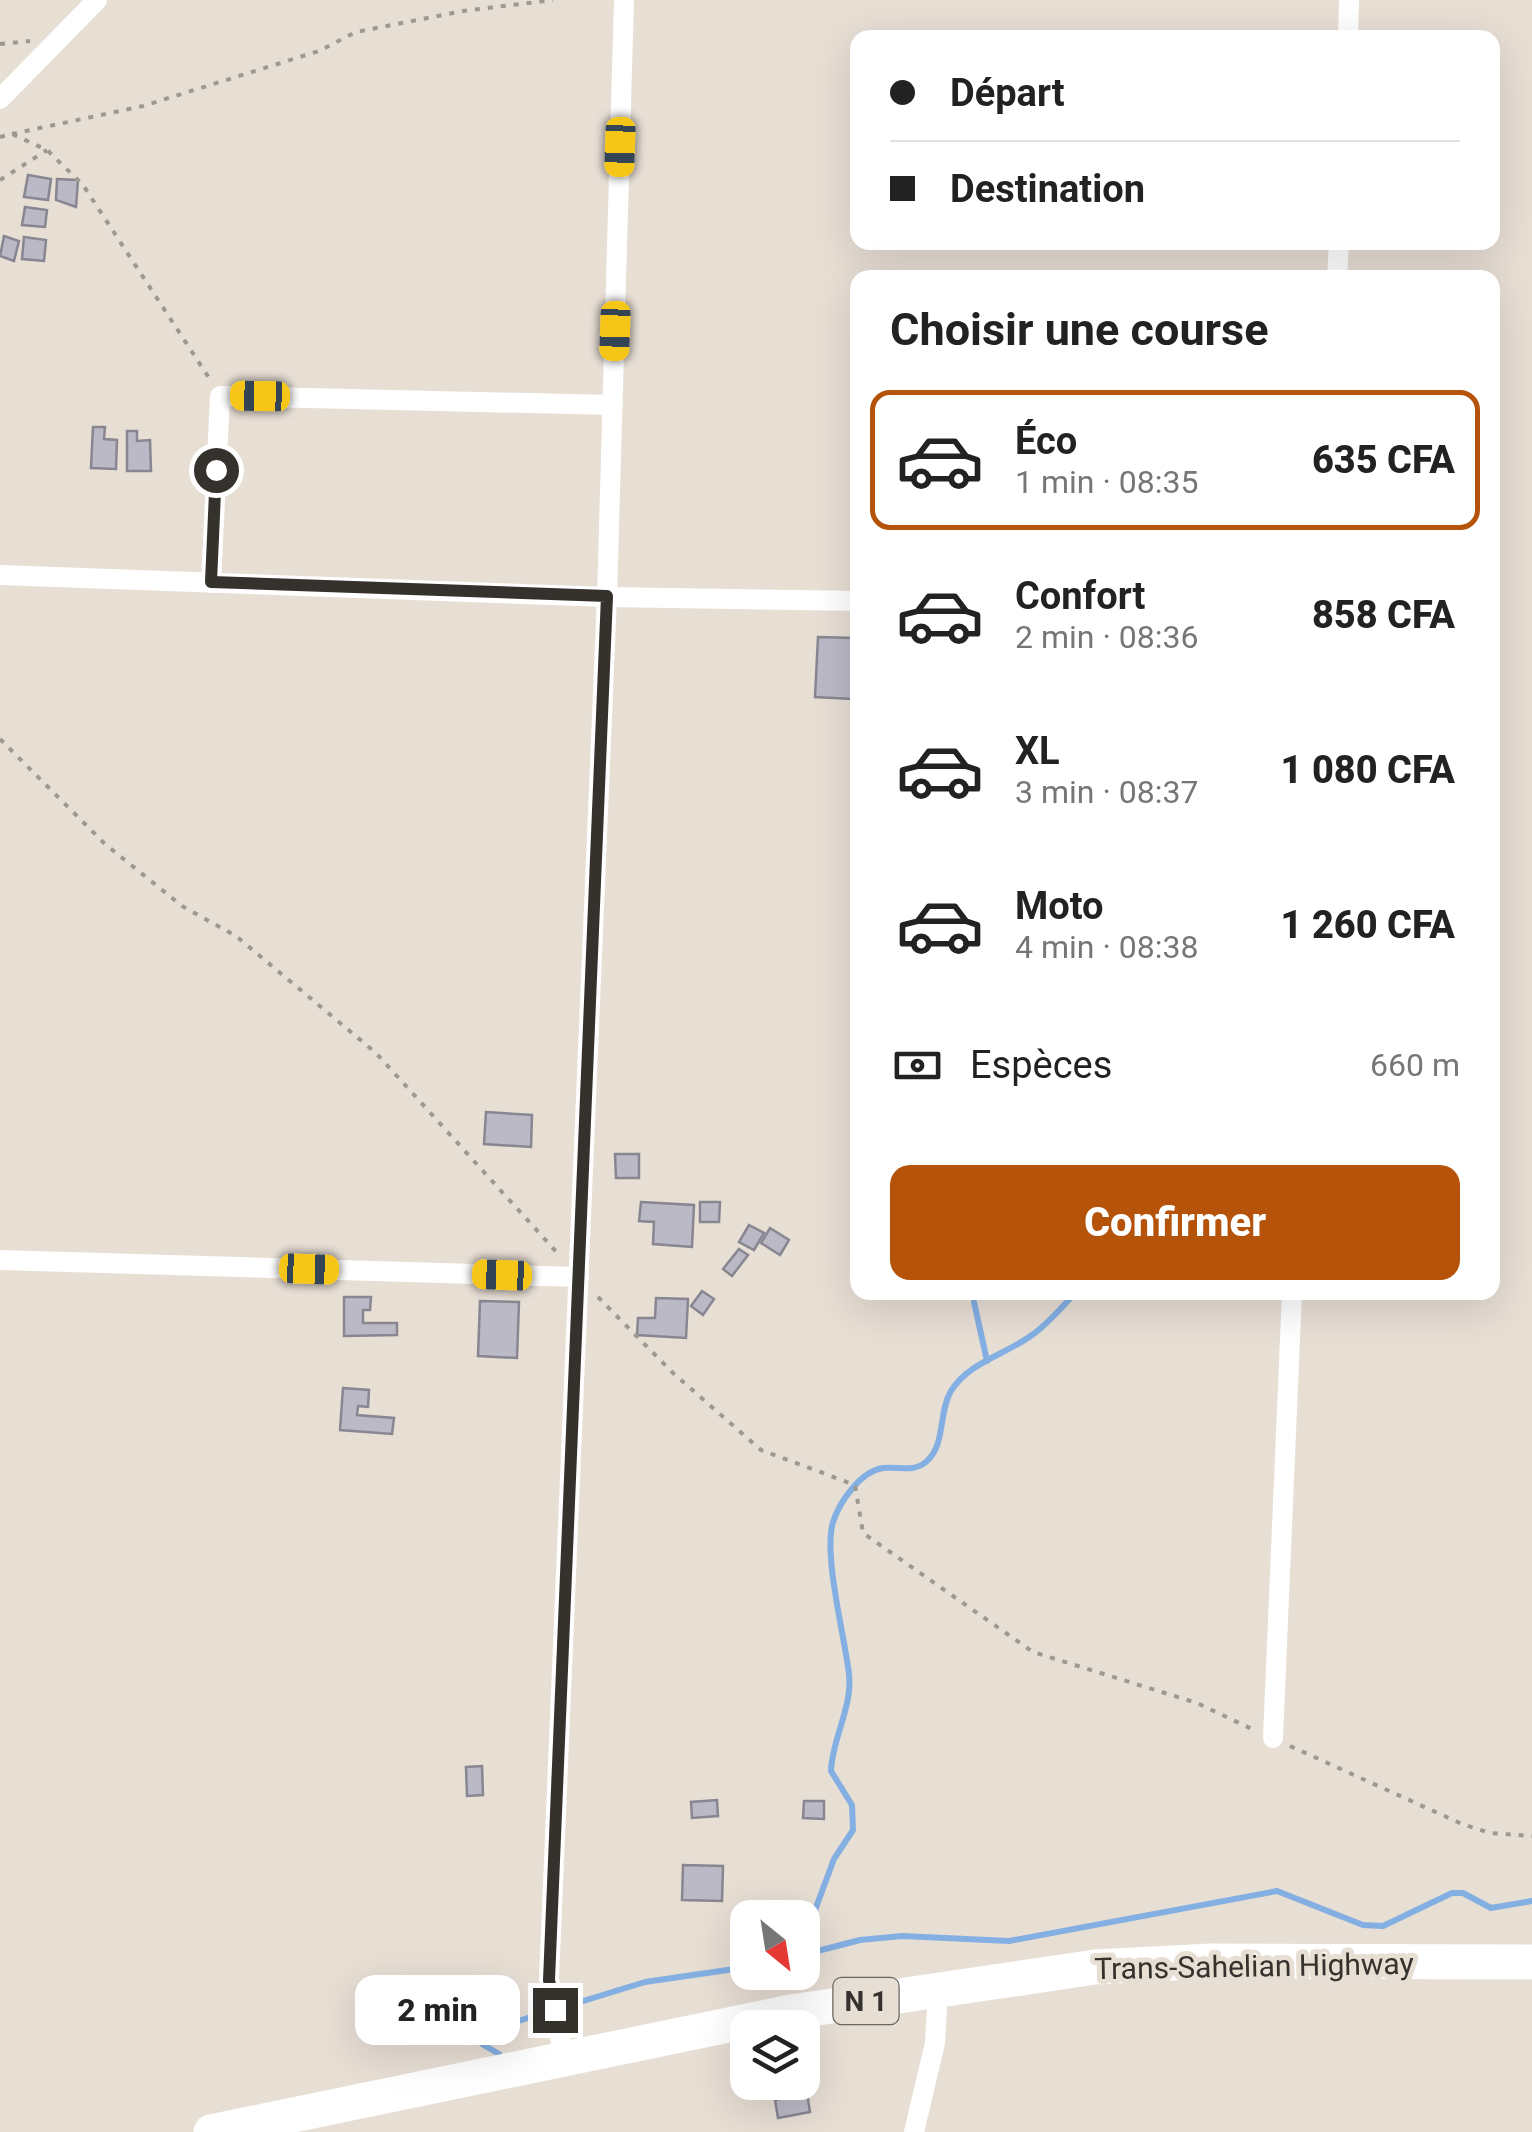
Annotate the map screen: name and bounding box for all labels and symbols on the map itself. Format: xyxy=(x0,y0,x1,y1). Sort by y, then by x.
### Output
car xyxy=(604,116,636,178)
car xyxy=(599,300,631,362)
car xyxy=(230,380,290,412)
route start xyxy=(194,448,239,493)
car xyxy=(278,1253,340,1285)
car xyxy=(471,1259,533,1291)
north arrow xyxy=(730,1900,820,1990)
street label: Trans-Sahelian Highway xyxy=(1094,1946,1414,1986)
callout: 2 min xyxy=(355,1975,520,2045)
road number: N 1 xyxy=(834,1978,898,2024)
route end xyxy=(533,1988,578,2033)

